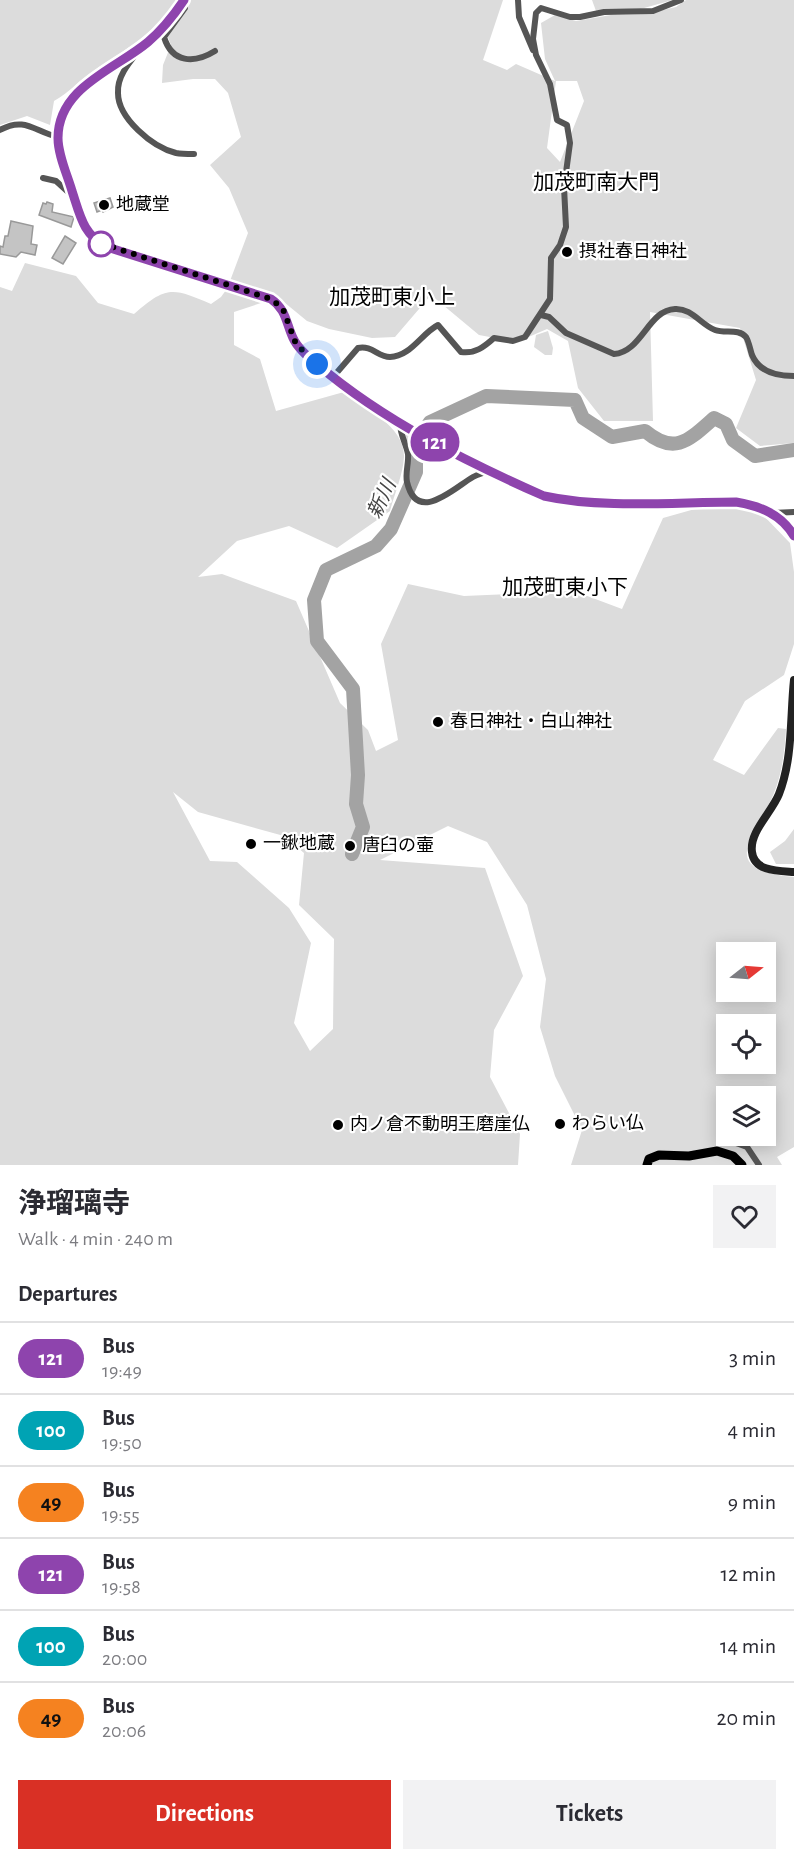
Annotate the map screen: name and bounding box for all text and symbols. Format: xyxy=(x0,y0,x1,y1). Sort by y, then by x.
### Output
district label: 加茂町南大門 xyxy=(533,171,659,193)
place label: 地蔵堂 xyxy=(116,195,170,214)
marker: 地蔵堂 xyxy=(97,198,111,212)
unlabelled marker xyxy=(88,231,114,257)
place label: 摂社春日神社 xyxy=(579,241,687,261)
marker: 摂社春日神社 xyxy=(560,245,574,259)
district label: 加茂町東小上 xyxy=(329,286,455,308)
your location xyxy=(302,349,332,379)
line badge: 121 xyxy=(400,422,470,462)
text: 121 xyxy=(422,432,448,453)
water label: 新川 xyxy=(364,474,400,521)
district label: 加茂町東小下 xyxy=(502,576,628,598)
place label: 春日神社・白山神社 xyxy=(450,711,612,731)
marker: 春日神社・白山神社 xyxy=(431,715,445,729)
place label: 一鍬地蔵 xyxy=(263,834,335,853)
place label: 唐臼の壷 xyxy=(362,835,434,855)
marker: 一鍬地蔵 xyxy=(244,837,258,851)
marker: 唐臼の壷 xyxy=(343,839,357,853)
north arrow xyxy=(716,942,776,1002)
map controls xyxy=(716,942,776,1146)
button: locate xyxy=(716,1014,776,1074)
button: layers xyxy=(716,1086,776,1146)
place label: わらい仏 xyxy=(572,1113,644,1133)
place label: 内ノ倉不動明王磨崖仏 xyxy=(350,1114,530,1134)
marker: わらい仏 xyxy=(553,1117,567,1131)
marker: 内ノ倉不動明王磨崖仏 xyxy=(331,1118,345,1132)
button: heart xyxy=(713,1185,776,1248)
text: 浄瑠璃寺 xyxy=(18,1190,130,1218)
text: Walk · 4 min · 240 m xyxy=(18,1229,173,1249)
text: Departures xyxy=(18,1283,118,1305)
text: Bus xyxy=(102,1335,135,1357)
text: 3 min xyxy=(729,1347,776,1369)
text: 121 xyxy=(38,1348,64,1369)
text: 19:49 xyxy=(102,1361,142,1381)
text: Bus xyxy=(102,1407,135,1429)
text: 4 min xyxy=(728,1419,776,1441)
text: 100 xyxy=(36,1420,66,1441)
text: 19:50 xyxy=(102,1433,142,1453)
text: Bus xyxy=(102,1479,135,1501)
text: 9 min xyxy=(728,1491,776,1513)
text: 49 xyxy=(41,1492,61,1513)
text: 19:55 xyxy=(102,1505,140,1525)
text: Bus xyxy=(102,1551,135,1573)
text: 12 min xyxy=(721,1563,776,1585)
text: 121 xyxy=(38,1564,64,1585)
text: 19:58 xyxy=(102,1577,141,1597)
text: Bus xyxy=(102,1623,135,1645)
text: 14 min xyxy=(720,1635,776,1657)
text: 100 xyxy=(36,1636,66,1657)
text: 20:00 xyxy=(102,1649,147,1669)
text: Bus xyxy=(102,1695,135,1717)
text: 20 min xyxy=(716,1707,776,1729)
text: 49 xyxy=(41,1708,61,1729)
text: 20:06 xyxy=(102,1721,146,1741)
button: Directions xyxy=(18,1780,391,1849)
button: Tickets xyxy=(403,1780,776,1849)

